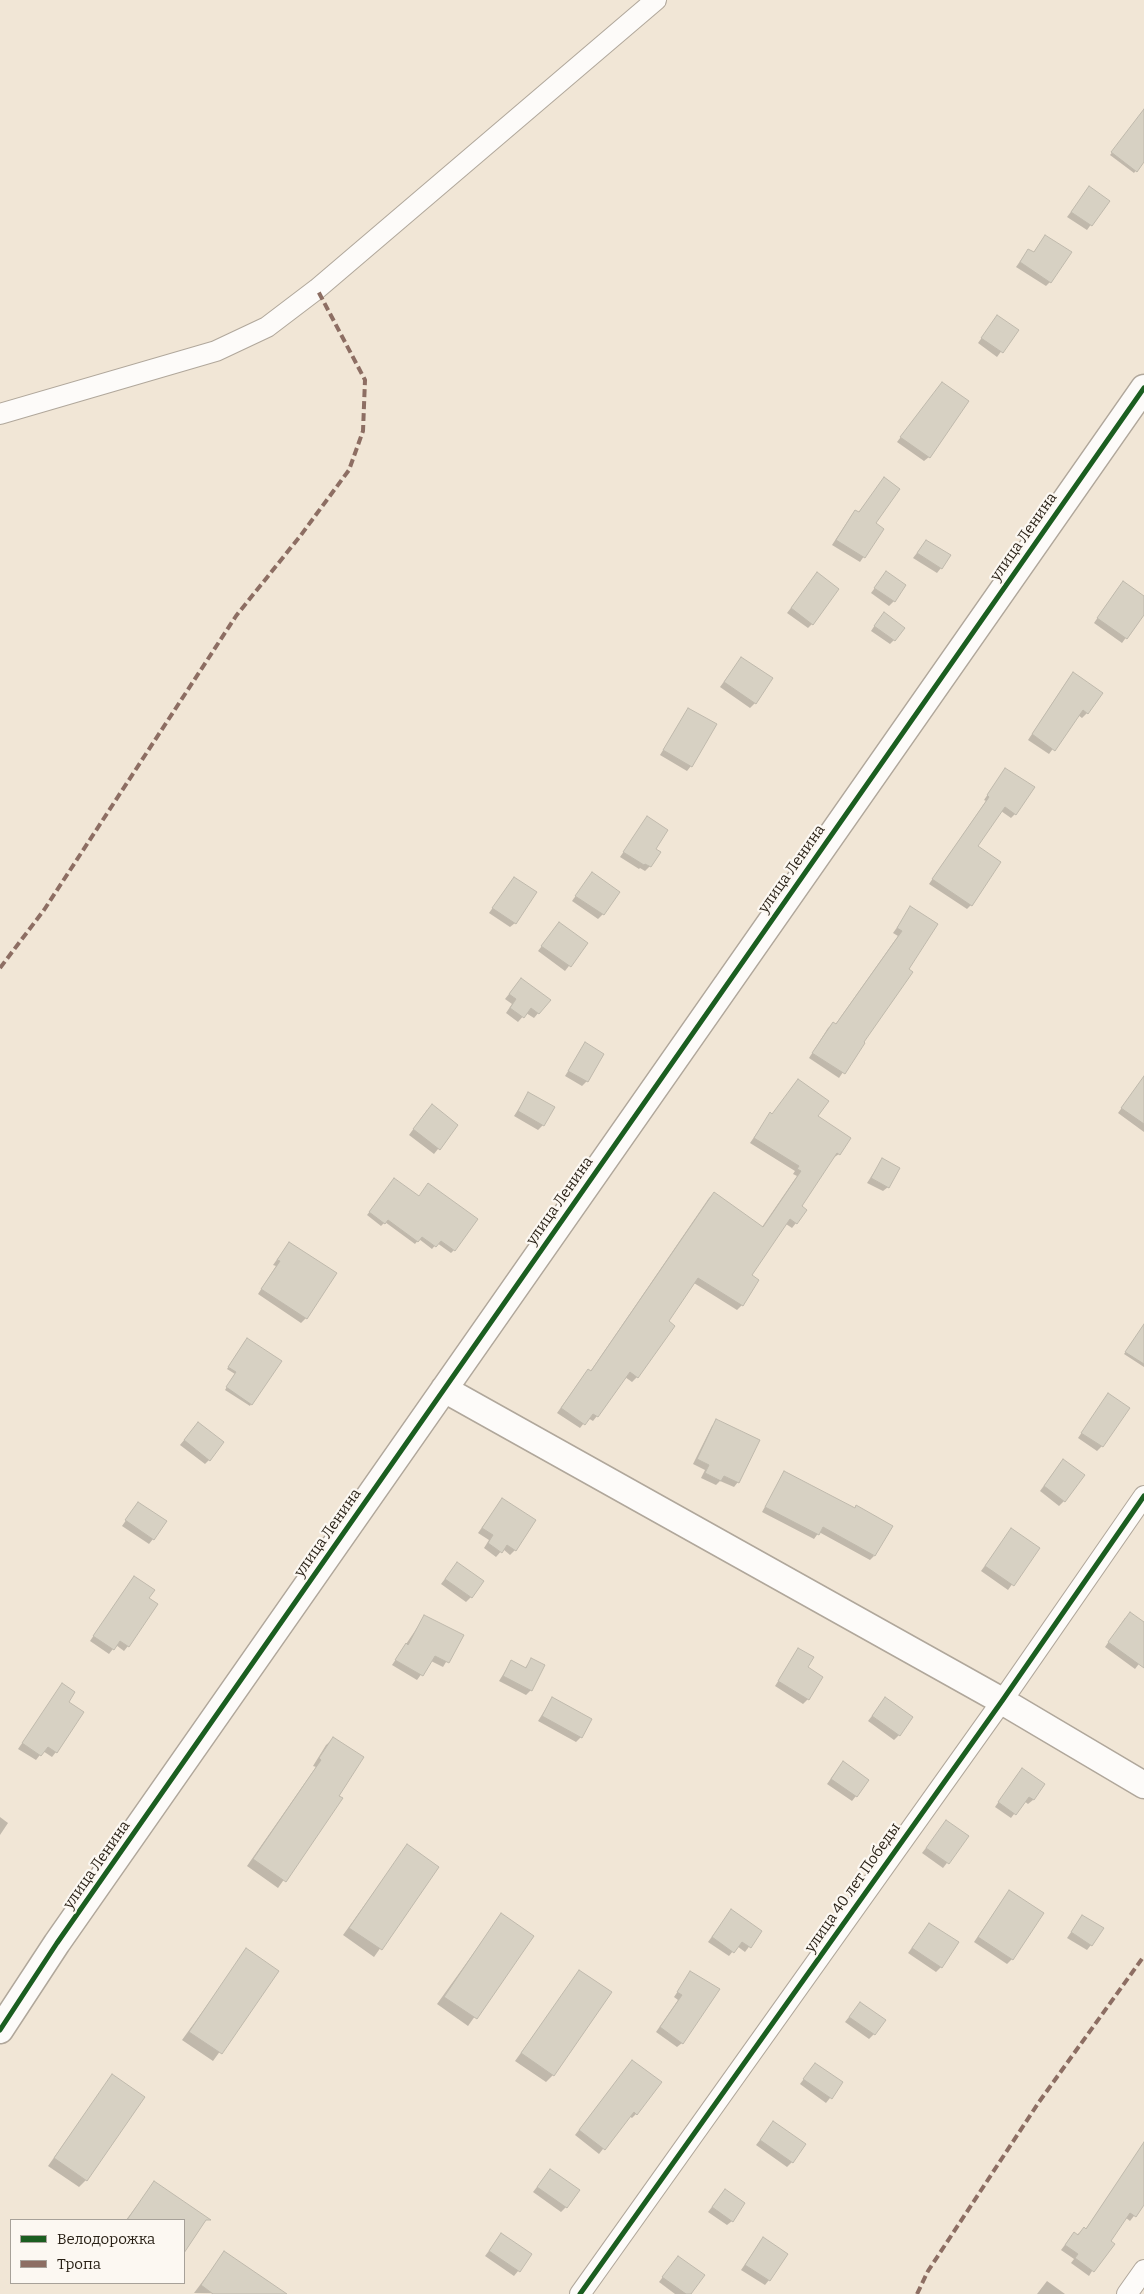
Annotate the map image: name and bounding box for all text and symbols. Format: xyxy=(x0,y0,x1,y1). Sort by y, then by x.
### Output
street label: улица Ленина xyxy=(987,489,1061,585)
street label: улица Ленина xyxy=(755,821,829,917)
street label: улица Ленина xyxy=(523,1153,597,1249)
street label: улица Ленина xyxy=(291,1485,365,1581)
street label: улица Ленина xyxy=(60,1817,134,1913)
street label: улица 40 лет Победы xyxy=(801,1820,905,1956)
legend xyxy=(10,2219,185,2284)
text: Велодорожка xyxy=(57,2230,155,2248)
text: Тропа xyxy=(57,2255,101,2273)

